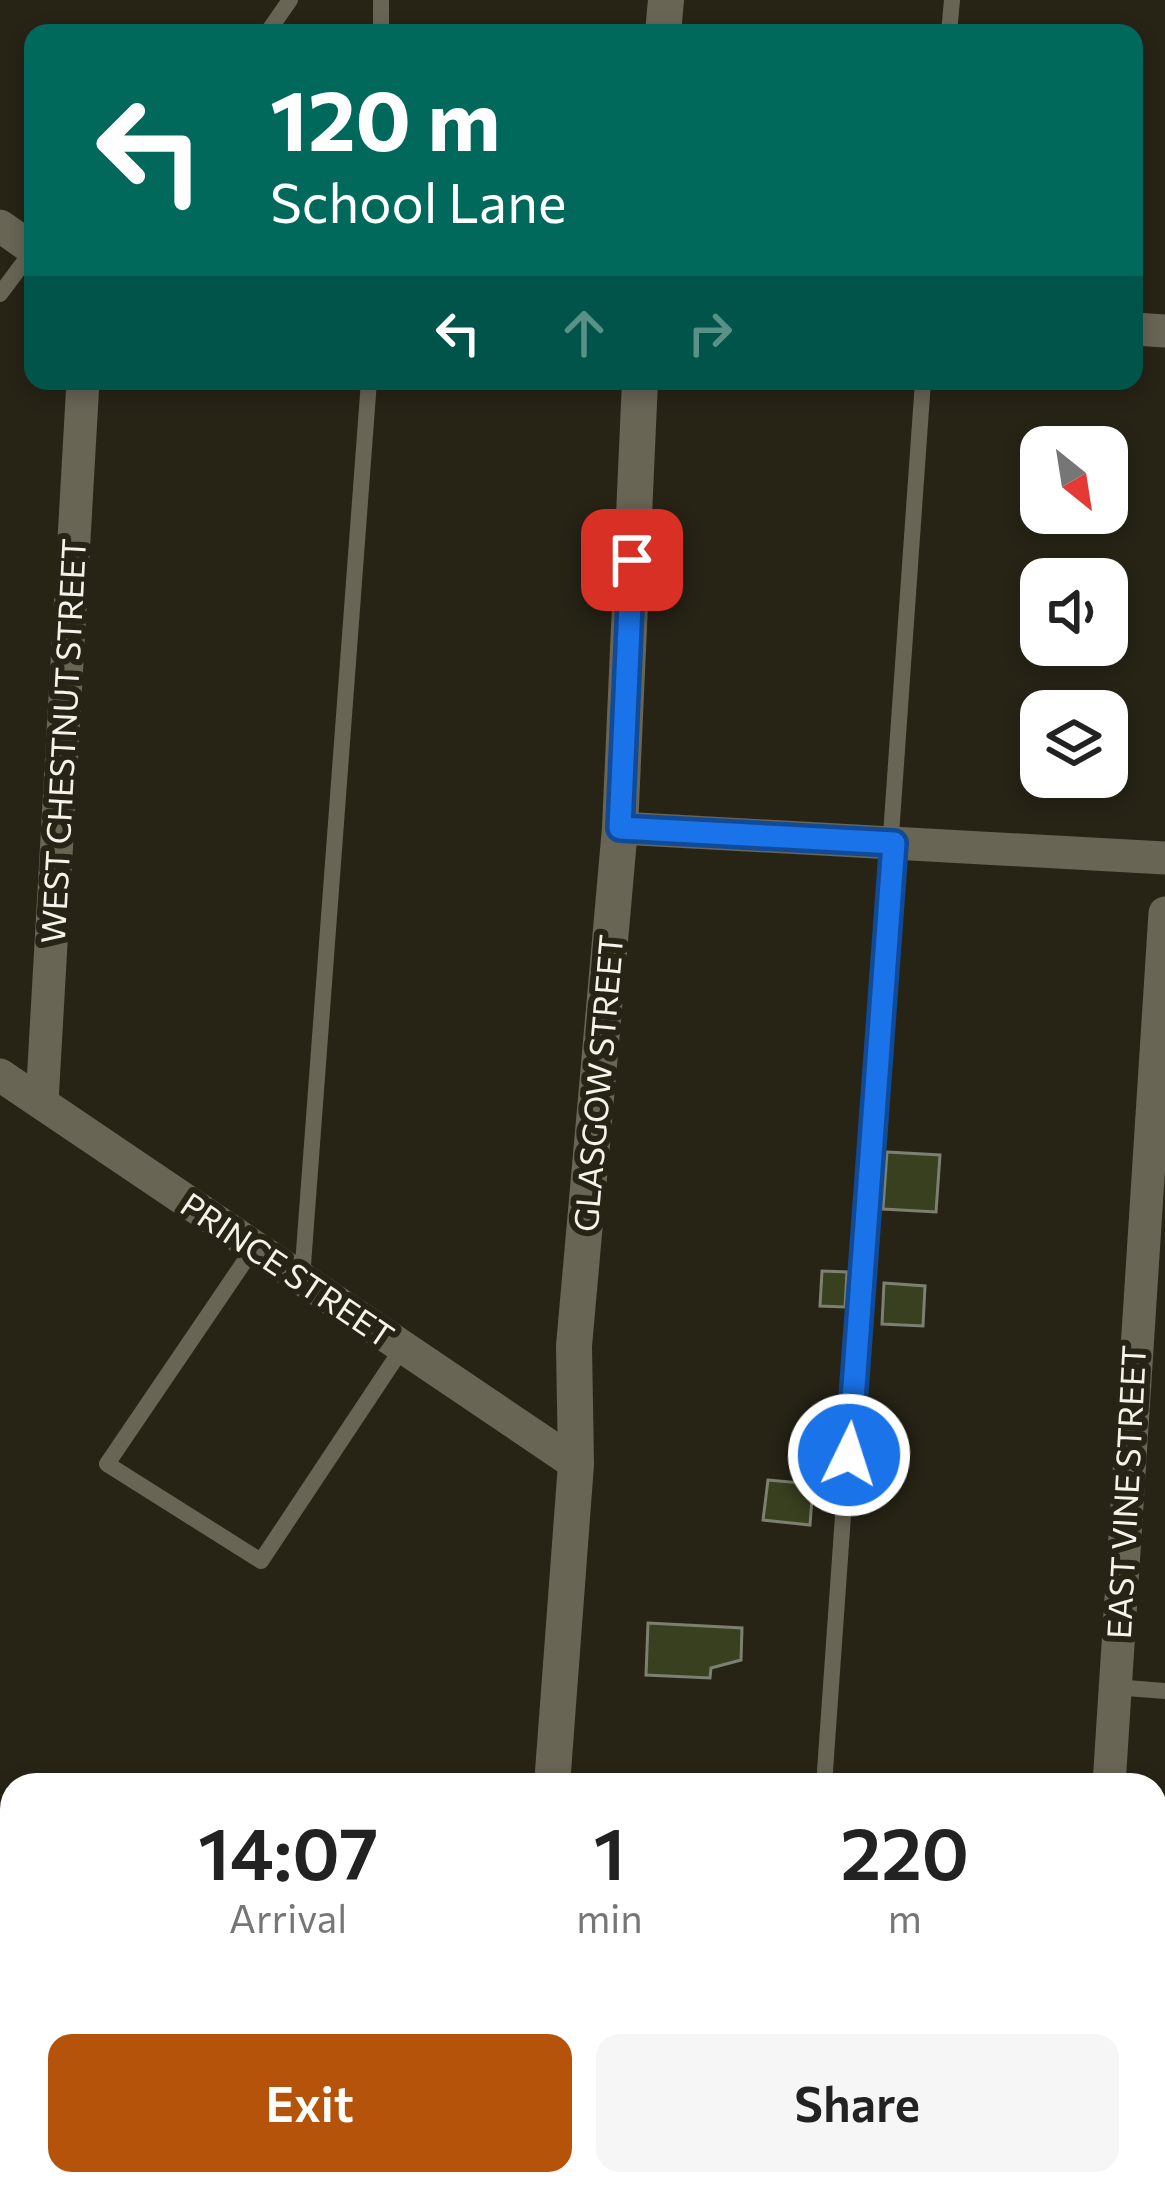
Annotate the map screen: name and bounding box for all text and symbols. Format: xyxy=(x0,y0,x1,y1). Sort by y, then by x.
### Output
text: 120 m xyxy=(270,66,500,168)
icon: left xyxy=(72,72,228,228)
text: School Lane xyxy=(270,168,567,234)
icon: left xyxy=(425,300,491,366)
icon: ahead xyxy=(551,300,617,366)
icon: right xyxy=(677,300,743,366)
north arrow xyxy=(1020,426,1128,534)
map controls xyxy=(1020,426,1128,798)
pin xyxy=(581,509,683,611)
icon: arrive xyxy=(599,527,665,593)
street label: WEST CHESTNUT STREET xyxy=(31,537,93,945)
button: sound xyxy=(1020,558,1128,666)
button: layers xyxy=(1020,690,1128,798)
street label: GLASGOW STREET xyxy=(564,933,630,1233)
street label: PRINCE STREET xyxy=(174,1183,402,1355)
street label: EAST VINE STREET xyxy=(1097,1344,1153,1640)
position arrow xyxy=(786,1392,912,1518)
text: 14:07 xyxy=(198,1807,378,1895)
text: 1 xyxy=(593,1807,625,1895)
text: 220 xyxy=(841,1807,969,1895)
text: Arrival xyxy=(229,1893,347,1941)
text: min xyxy=(576,1893,643,1941)
text: m xyxy=(888,1893,922,1941)
button: Exit xyxy=(48,2034,572,2172)
button: Share xyxy=(596,2034,1119,2172)

